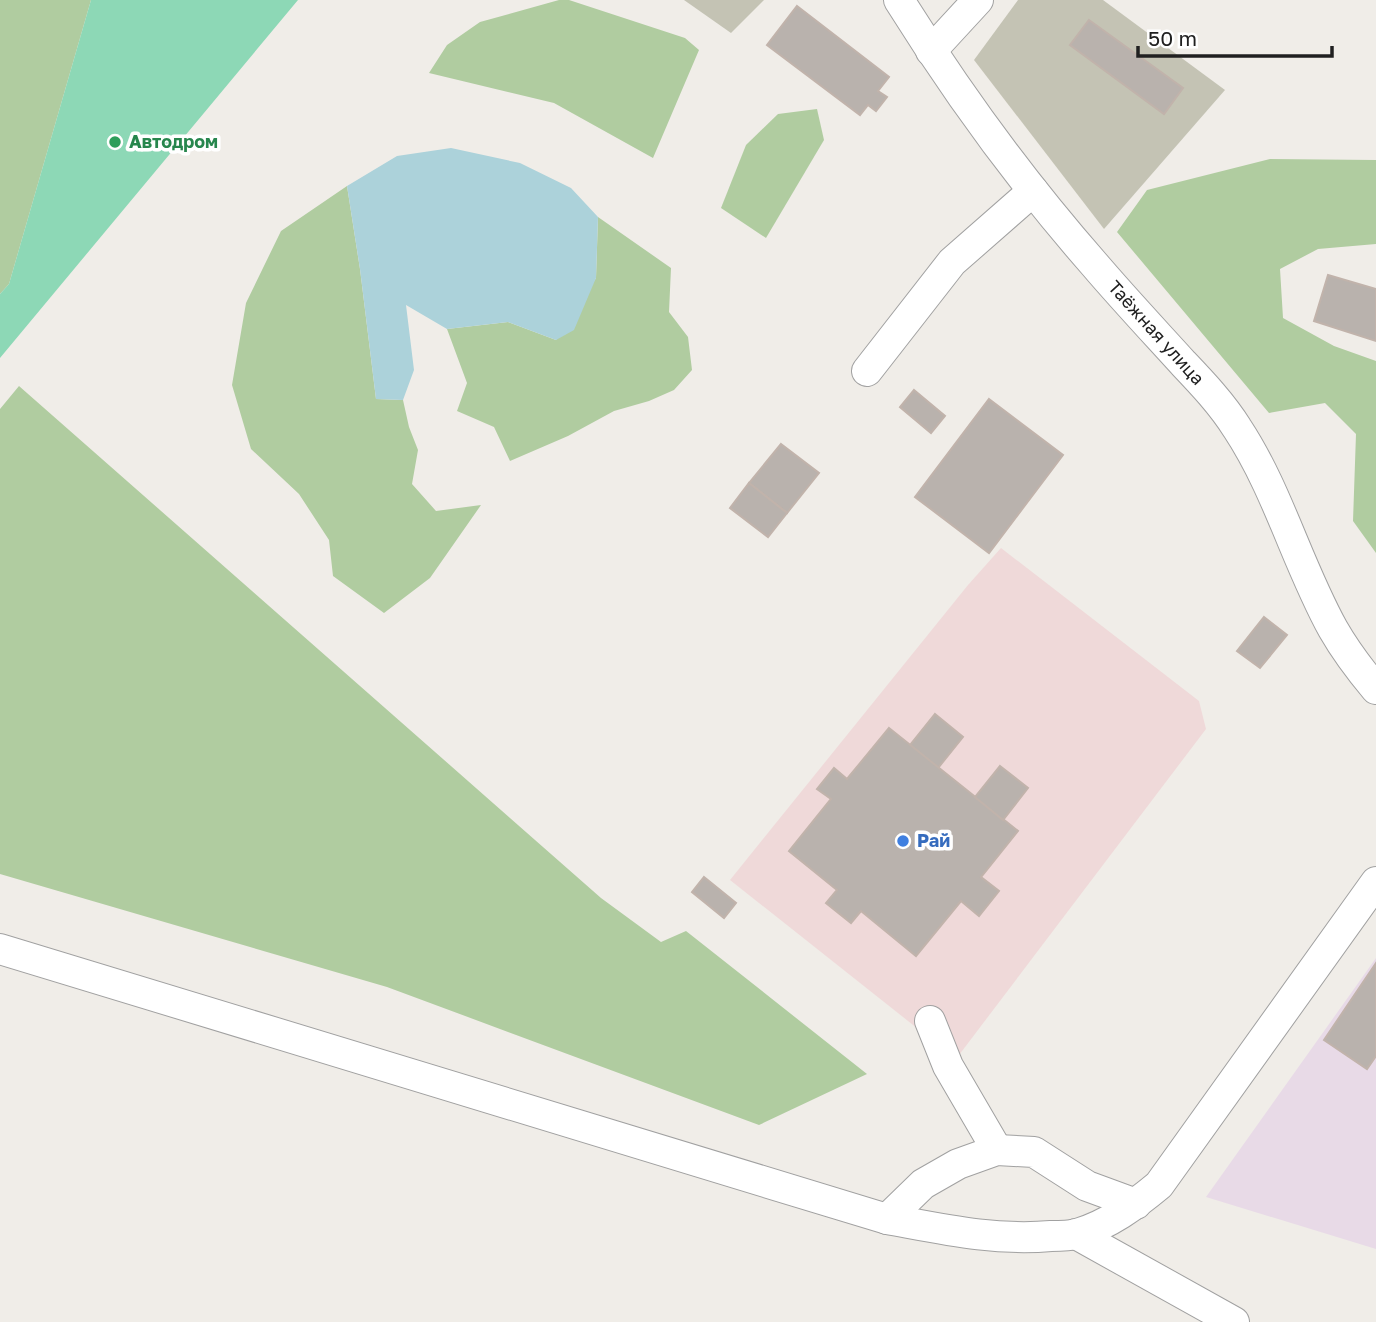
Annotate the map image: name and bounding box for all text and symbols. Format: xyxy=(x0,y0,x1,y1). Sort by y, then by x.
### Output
scale bar xyxy=(1138,14,1332,58)
text: 50 m xyxy=(1148,25,1197,51)
place label: Автодром xyxy=(129,130,218,152)
marker: Автодром xyxy=(107,134,123,150)
street label: Таёжная улица xyxy=(1104,276,1209,389)
place label: Рай xyxy=(917,829,950,851)
marker: Рай xyxy=(895,833,911,849)

